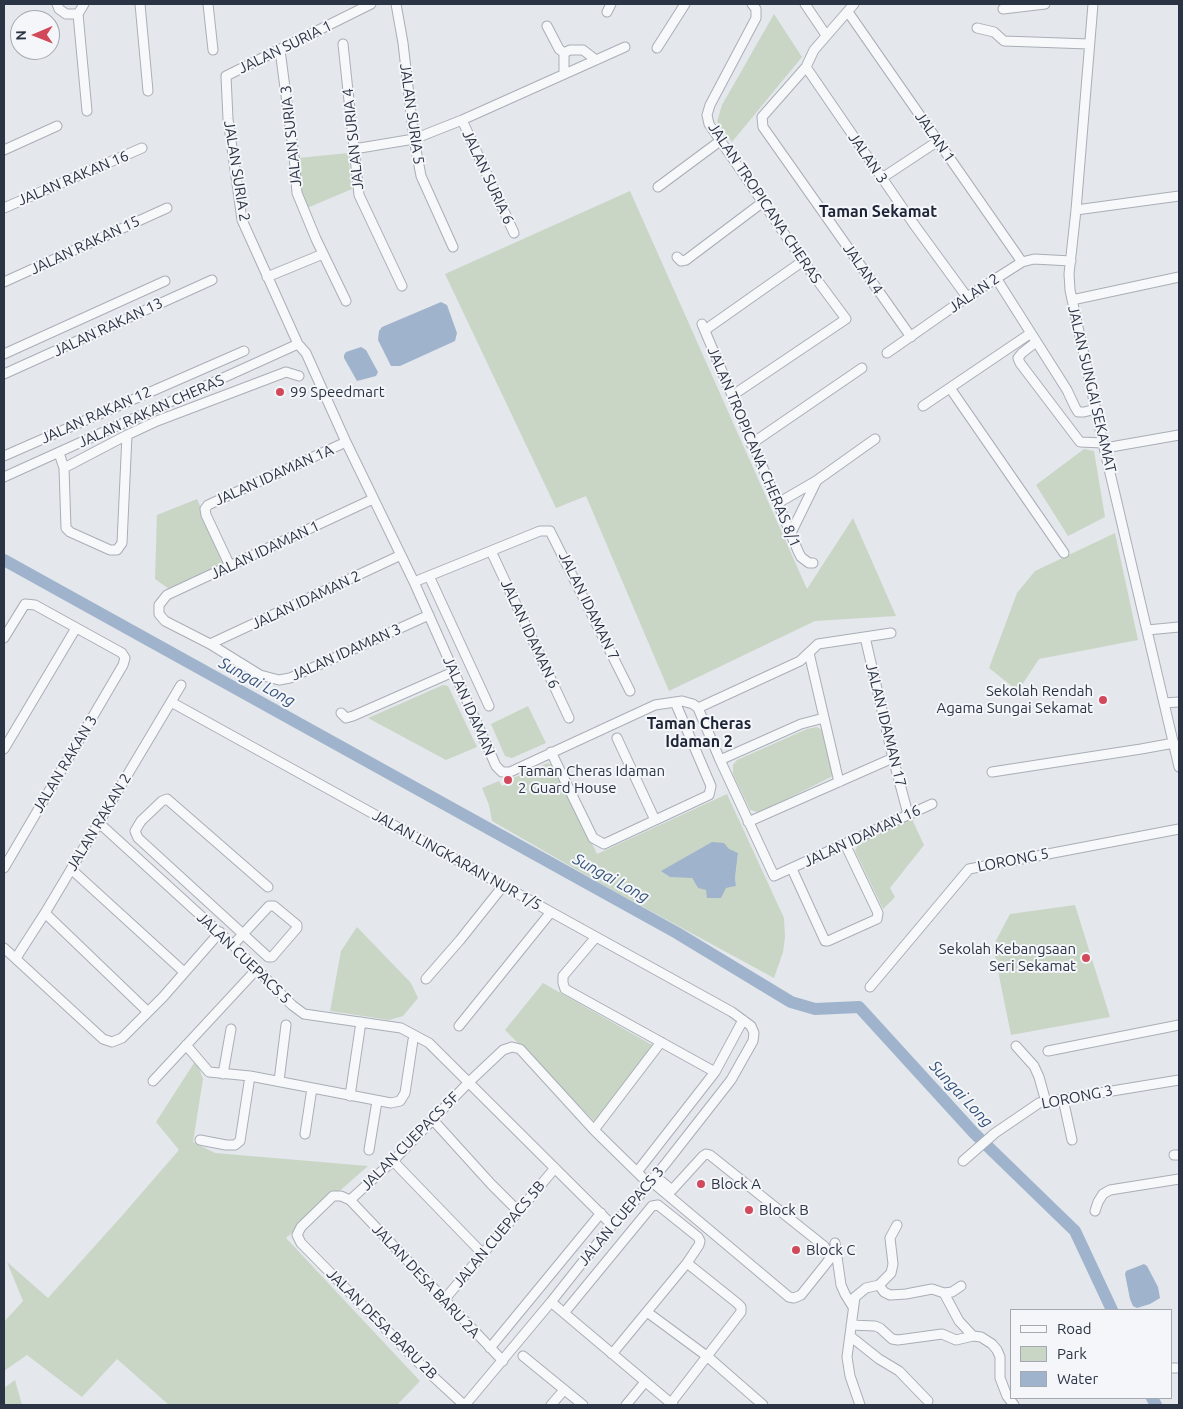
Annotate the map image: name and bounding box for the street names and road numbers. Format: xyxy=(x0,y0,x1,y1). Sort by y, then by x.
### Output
street label: JALAN SURIA 1 xyxy=(235,17,335,77)
street label: JALAN SURIA 5 xyxy=(396,62,428,166)
street label: JALAN SURIA 3 xyxy=(277,84,305,188)
street label: JALAN SURIA 4 xyxy=(339,87,367,191)
street label: JALAN 1 xyxy=(911,108,959,166)
street label: JALAN SURIA 2 xyxy=(220,119,254,223)
street label: JALAN TROPICANA CHERAS xyxy=(704,119,826,287)
street label: JALAN SURIA 6 xyxy=(458,127,518,227)
street label: JALAN 3 xyxy=(844,129,892,187)
street label: JALAN RAKAN 16 xyxy=(15,146,131,210)
street label: JALAN RAKAN 15 xyxy=(27,212,143,278)
street label: JALAN 4 xyxy=(839,240,887,298)
street label: JALAN 2 xyxy=(945,269,1003,317)
street label: JALAN RAKAN 13 xyxy=(50,294,166,360)
street label: JALAN SUNGAI SEKAMAT xyxy=(1064,304,1120,474)
street label: JALAN TROPICANA CHERAS 8/1 xyxy=(704,344,804,550)
street label: JALAN RAKAN CHERAS xyxy=(75,371,227,451)
street label: JALAN RAKAN 12 xyxy=(38,383,154,447)
street label: JALAN IDAMAN 1A xyxy=(212,441,336,509)
street label: JALAN IDAMAN 1 xyxy=(208,517,322,583)
street label: JALAN IDAMAN 7 xyxy=(555,549,623,663)
street label: JALAN IDAMAN 2 xyxy=(249,567,363,633)
street label: JALAN IDAMAN 6 xyxy=(497,577,563,691)
street label: JALAN IDAMAN 3 xyxy=(288,620,404,684)
street label: JALAN IDAMAN xyxy=(439,654,499,758)
street label: JALAN IDAMAN 17 xyxy=(862,661,910,789)
street label: JALAN RAKAN 3 xyxy=(29,712,101,816)
street label: JALAN RAKAN 2 xyxy=(63,770,135,874)
street label: JALAN IDAMAN 16 xyxy=(801,801,923,871)
street label: JALAN LINGKARAN NUR 1/5 xyxy=(369,806,545,914)
street label: LORONG 5 xyxy=(976,844,1050,876)
street label: JALAN CUEPACS 5 xyxy=(193,908,295,1008)
street label: LORONG 3 xyxy=(1040,1081,1114,1113)
street label: JALAN CUEPACS 5F xyxy=(357,1088,463,1194)
street label: JALAN CUEPACS 3 xyxy=(574,1163,668,1269)
street label: JALAN CUEPACS 5B xyxy=(449,1177,549,1291)
street label: JALAN DESA BARU 2A xyxy=(368,1220,484,1342)
street label: JALAN DESA BARU 2B xyxy=(323,1265,441,1383)

